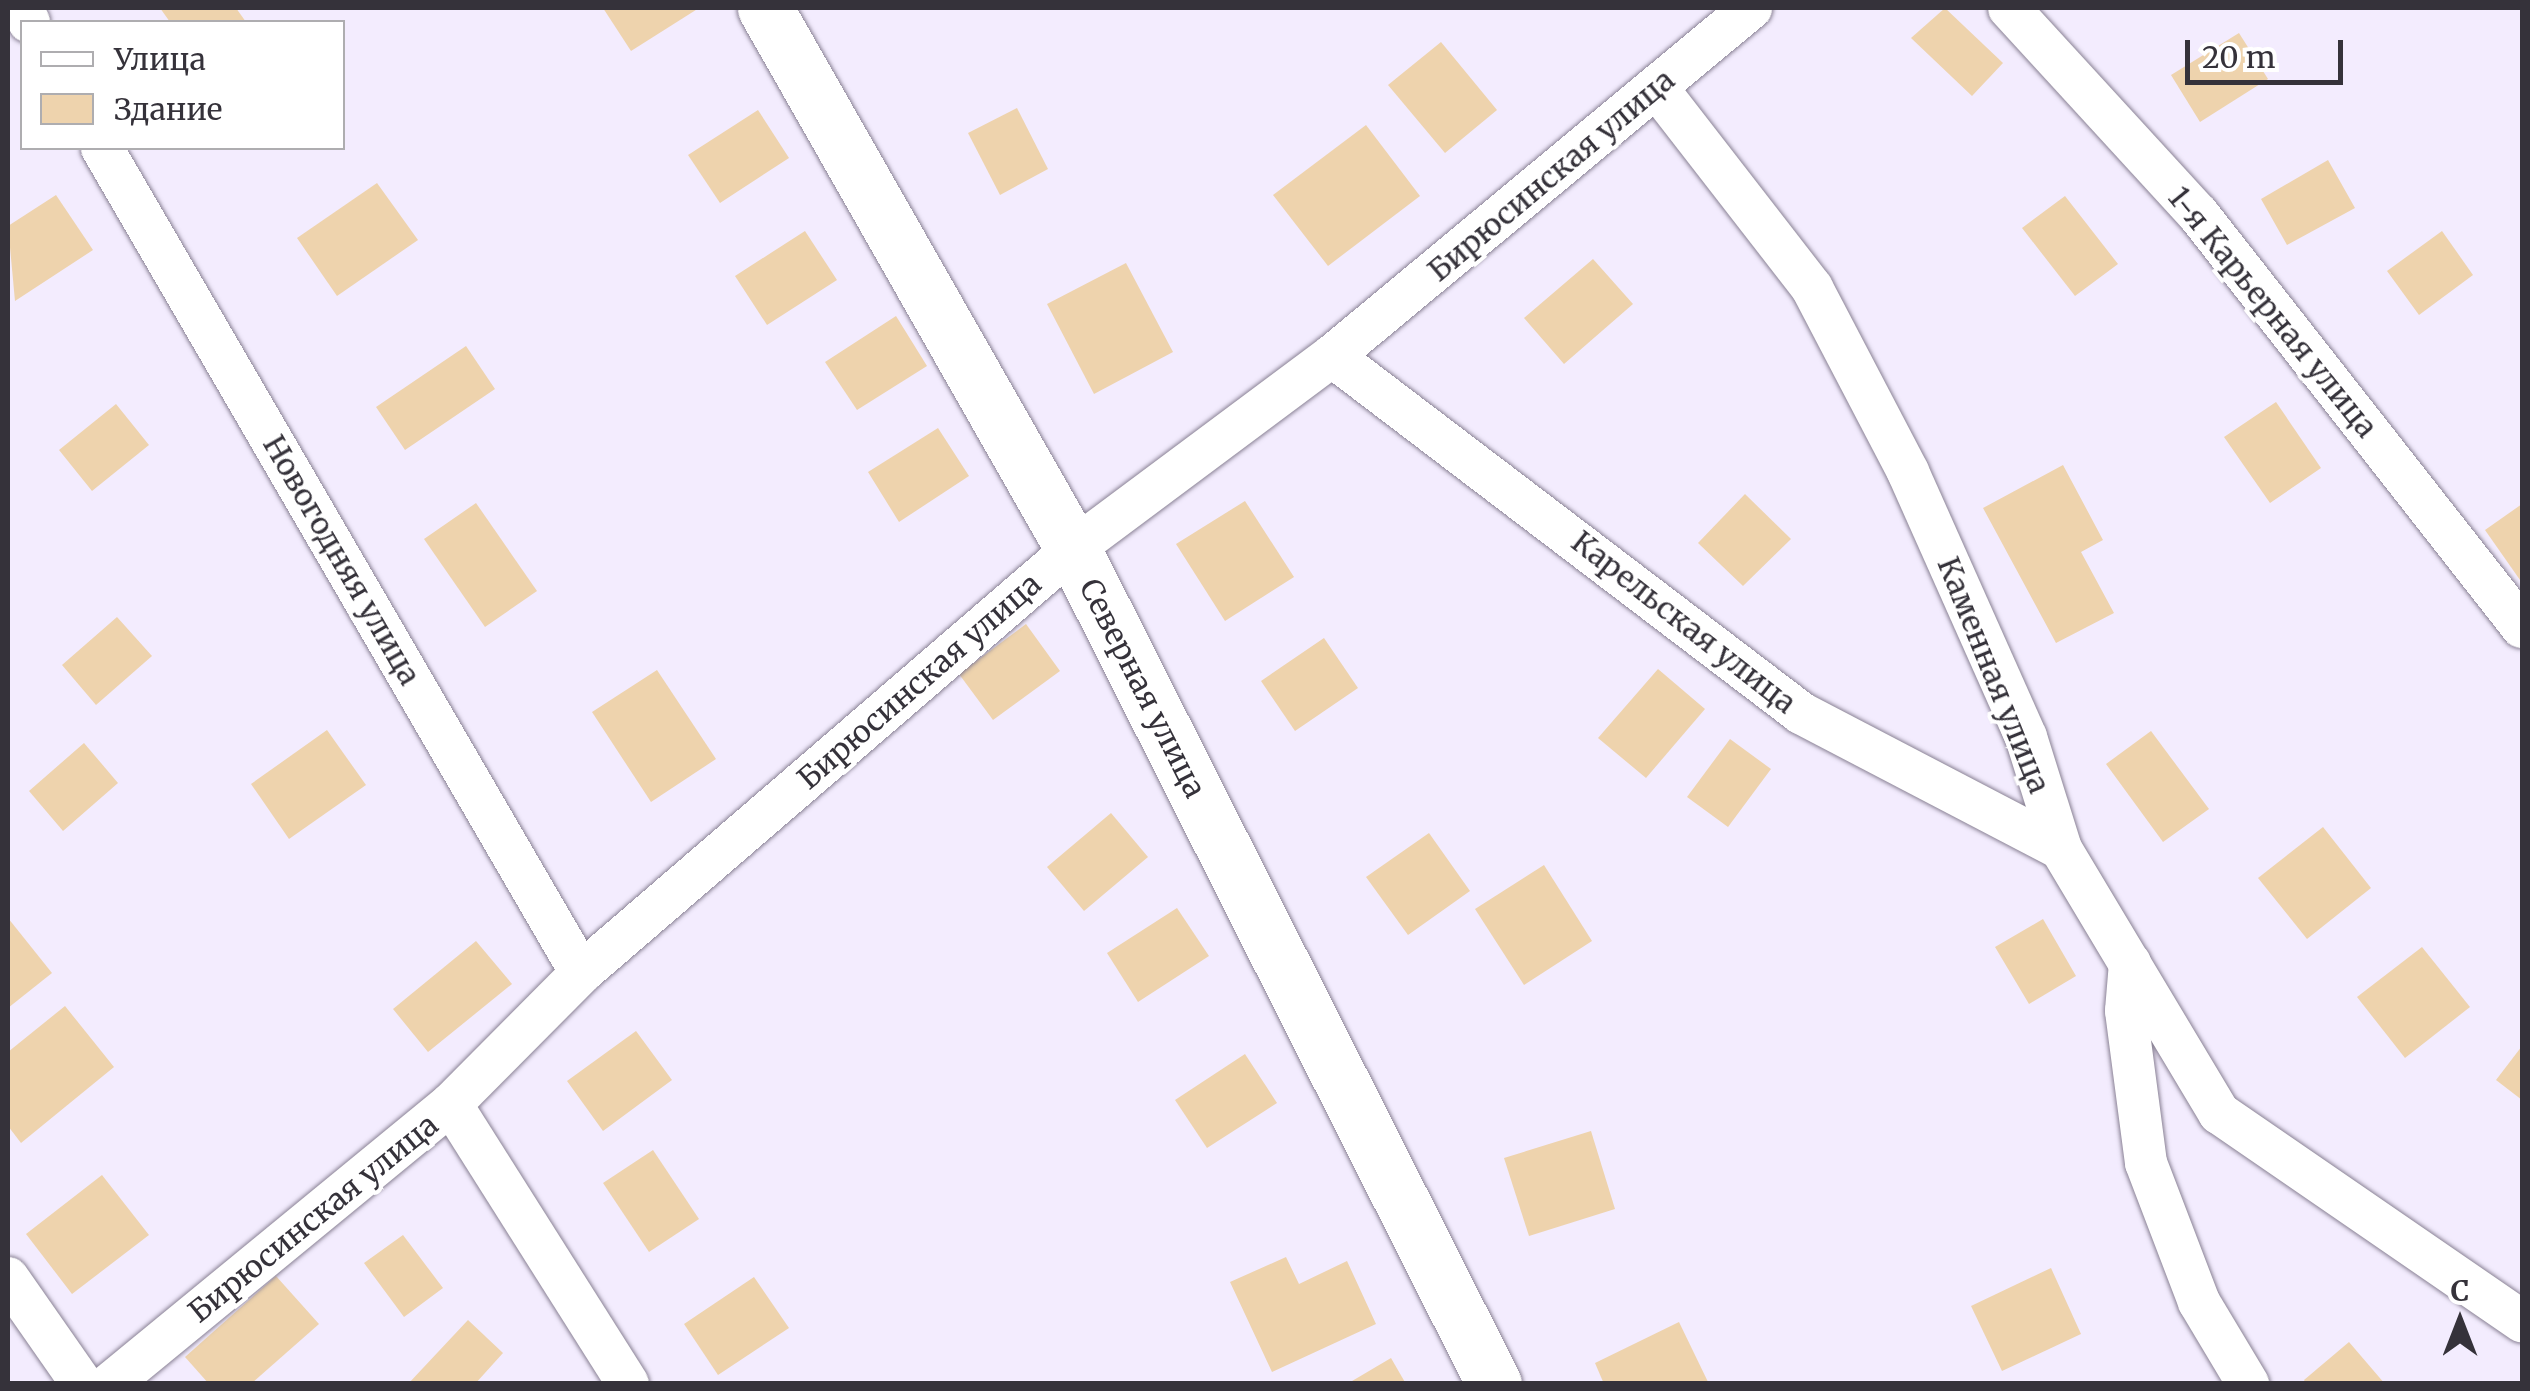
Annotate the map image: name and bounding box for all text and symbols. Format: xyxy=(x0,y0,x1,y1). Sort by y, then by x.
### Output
legend xyxy=(20,20,345,150)
scale bar xyxy=(2190,20,2348,82)
text: 20 m xyxy=(2202,38,2275,76)
text: Улица xyxy=(114,40,206,78)
street label: Бирюсинская улица xyxy=(1421,61,1681,289)
text: Здание xyxy=(114,90,222,128)
street label: 1-я Карьерная улица xyxy=(2161,180,2385,444)
street label: Новогодняя улица xyxy=(256,429,428,691)
street label: Карельская улица xyxy=(1565,523,1803,721)
street label: Каменная улица xyxy=(1930,552,2058,798)
street label: Бирюсинская улица xyxy=(790,566,1048,796)
street label: Северная улица xyxy=(1072,573,1214,803)
street label: Бирюсинская улица xyxy=(181,1106,445,1330)
north arrow xyxy=(2410,1271,2510,1371)
text: С xyxy=(2451,1273,2469,1309)

